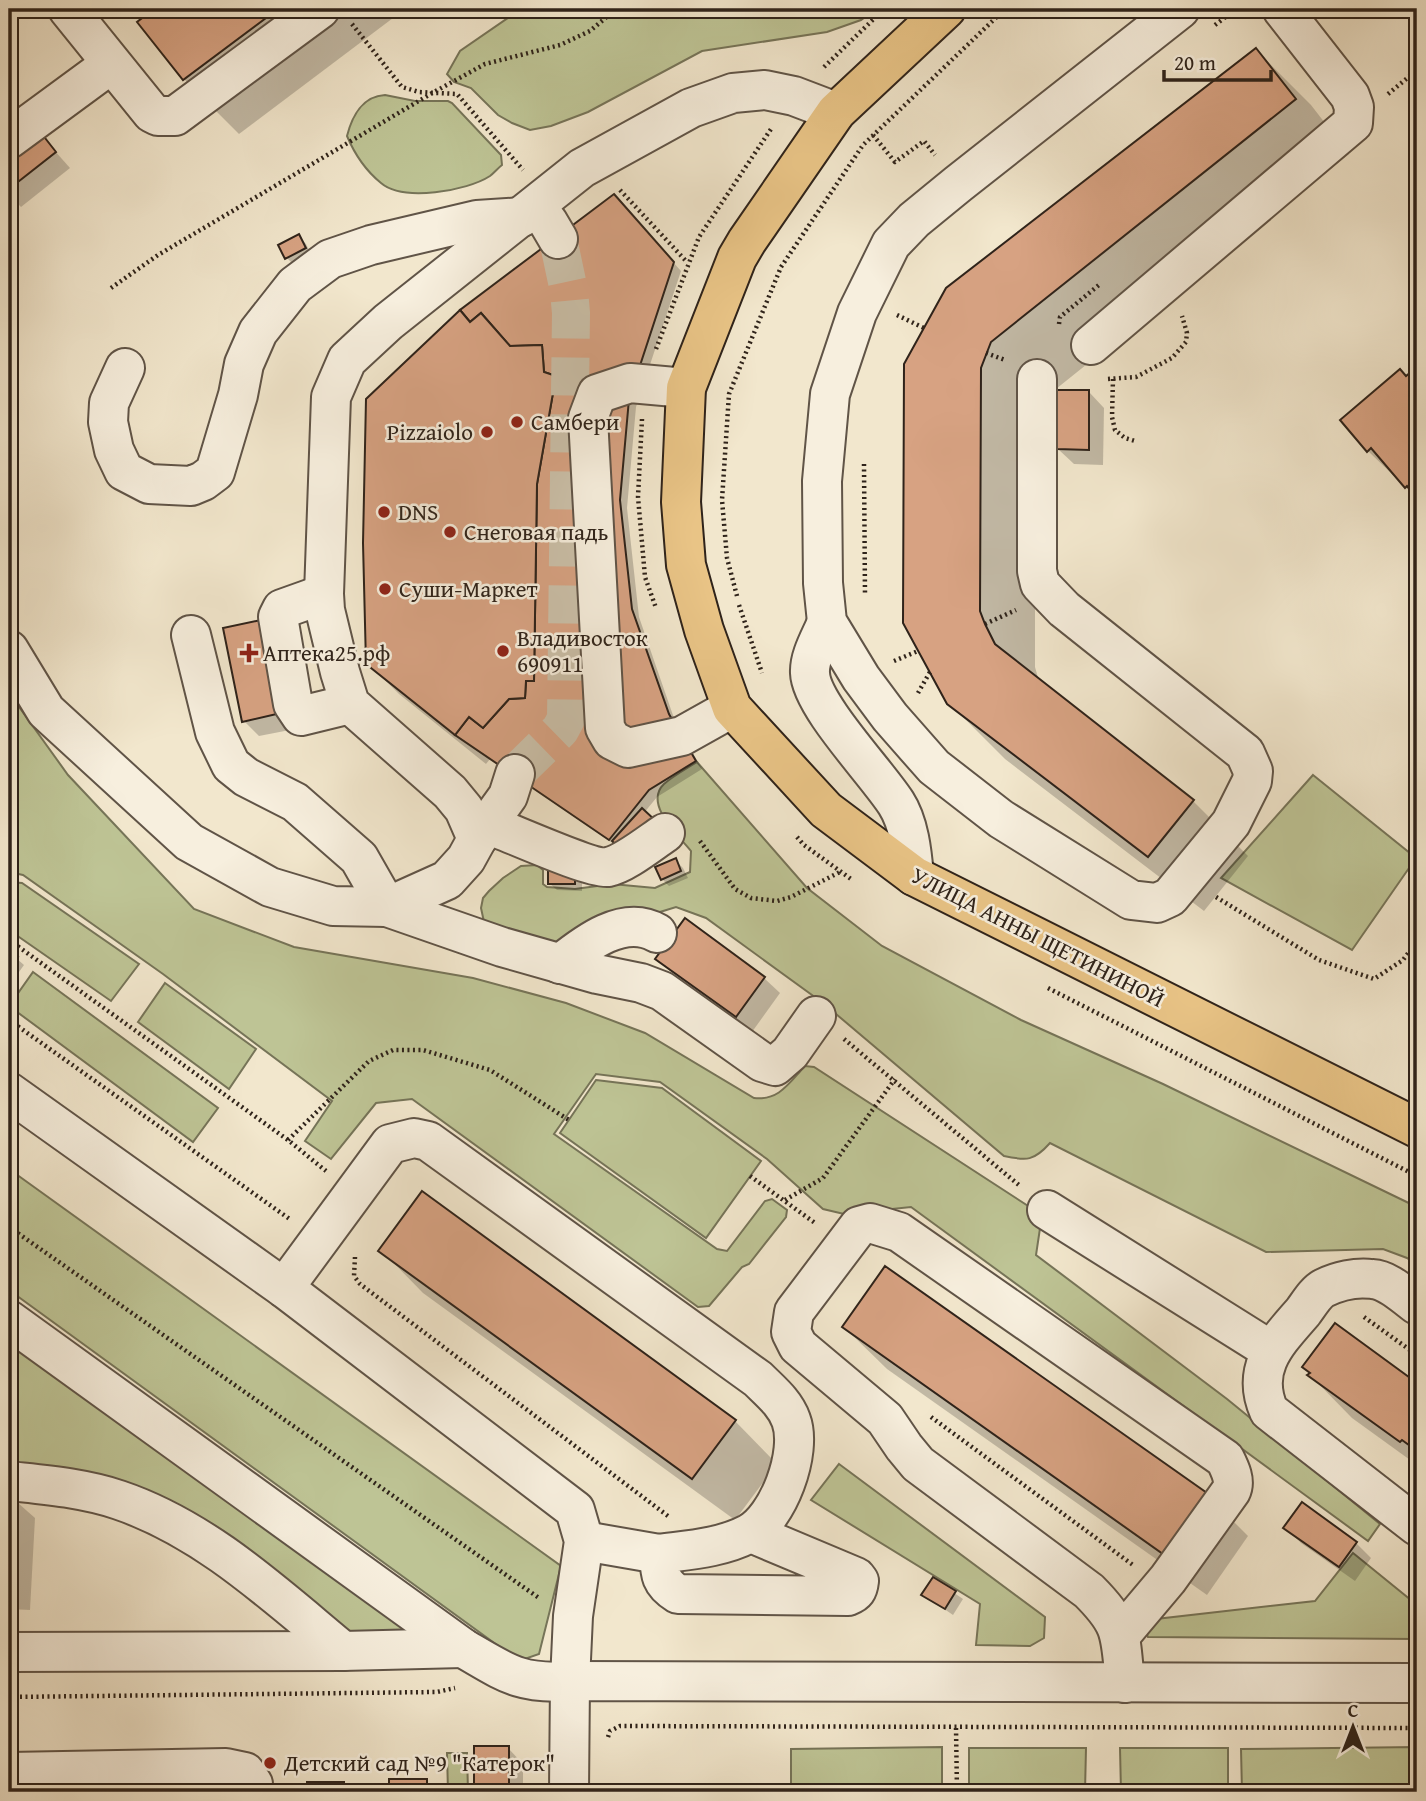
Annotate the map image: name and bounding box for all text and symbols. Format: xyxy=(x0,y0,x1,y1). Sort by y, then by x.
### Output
scale bar xyxy=(1164,38,1270,82)
text: 20 m xyxy=(1174,47,1216,78)
place label: Самбери xyxy=(531,405,620,438)
marker: Самбери xyxy=(509,414,525,430)
place label: Pizzaiolo xyxy=(387,415,473,448)
marker: Pizzaiolo xyxy=(479,424,495,440)
place label: DNS xyxy=(398,495,438,528)
marker: DNS xyxy=(376,504,392,520)
place label: Снеговая падь xyxy=(464,515,608,548)
marker: Снеговая падь xyxy=(442,524,458,540)
place label: Суши-Маркет xyxy=(399,572,538,605)
marker: Суши-Маркет xyxy=(377,581,393,597)
place label: Владивосток 690911 xyxy=(517,621,648,680)
place label: Аптека25.рф xyxy=(263,636,390,669)
marker: Владивосток 690911 xyxy=(495,643,511,659)
marker: Аптека25.рф xyxy=(241,645,257,661)
street label: УЛИЦА АННЫ ЩЕТИНИНОЙ xyxy=(906,858,1171,1015)
north arrow xyxy=(1318,1692,1388,1762)
text: С xyxy=(1348,1696,1359,1724)
place label: Детский сад №9 "Катерок" xyxy=(283,1746,555,1779)
marker: Детский сад №9 "Катерок" xyxy=(262,1755,278,1771)

